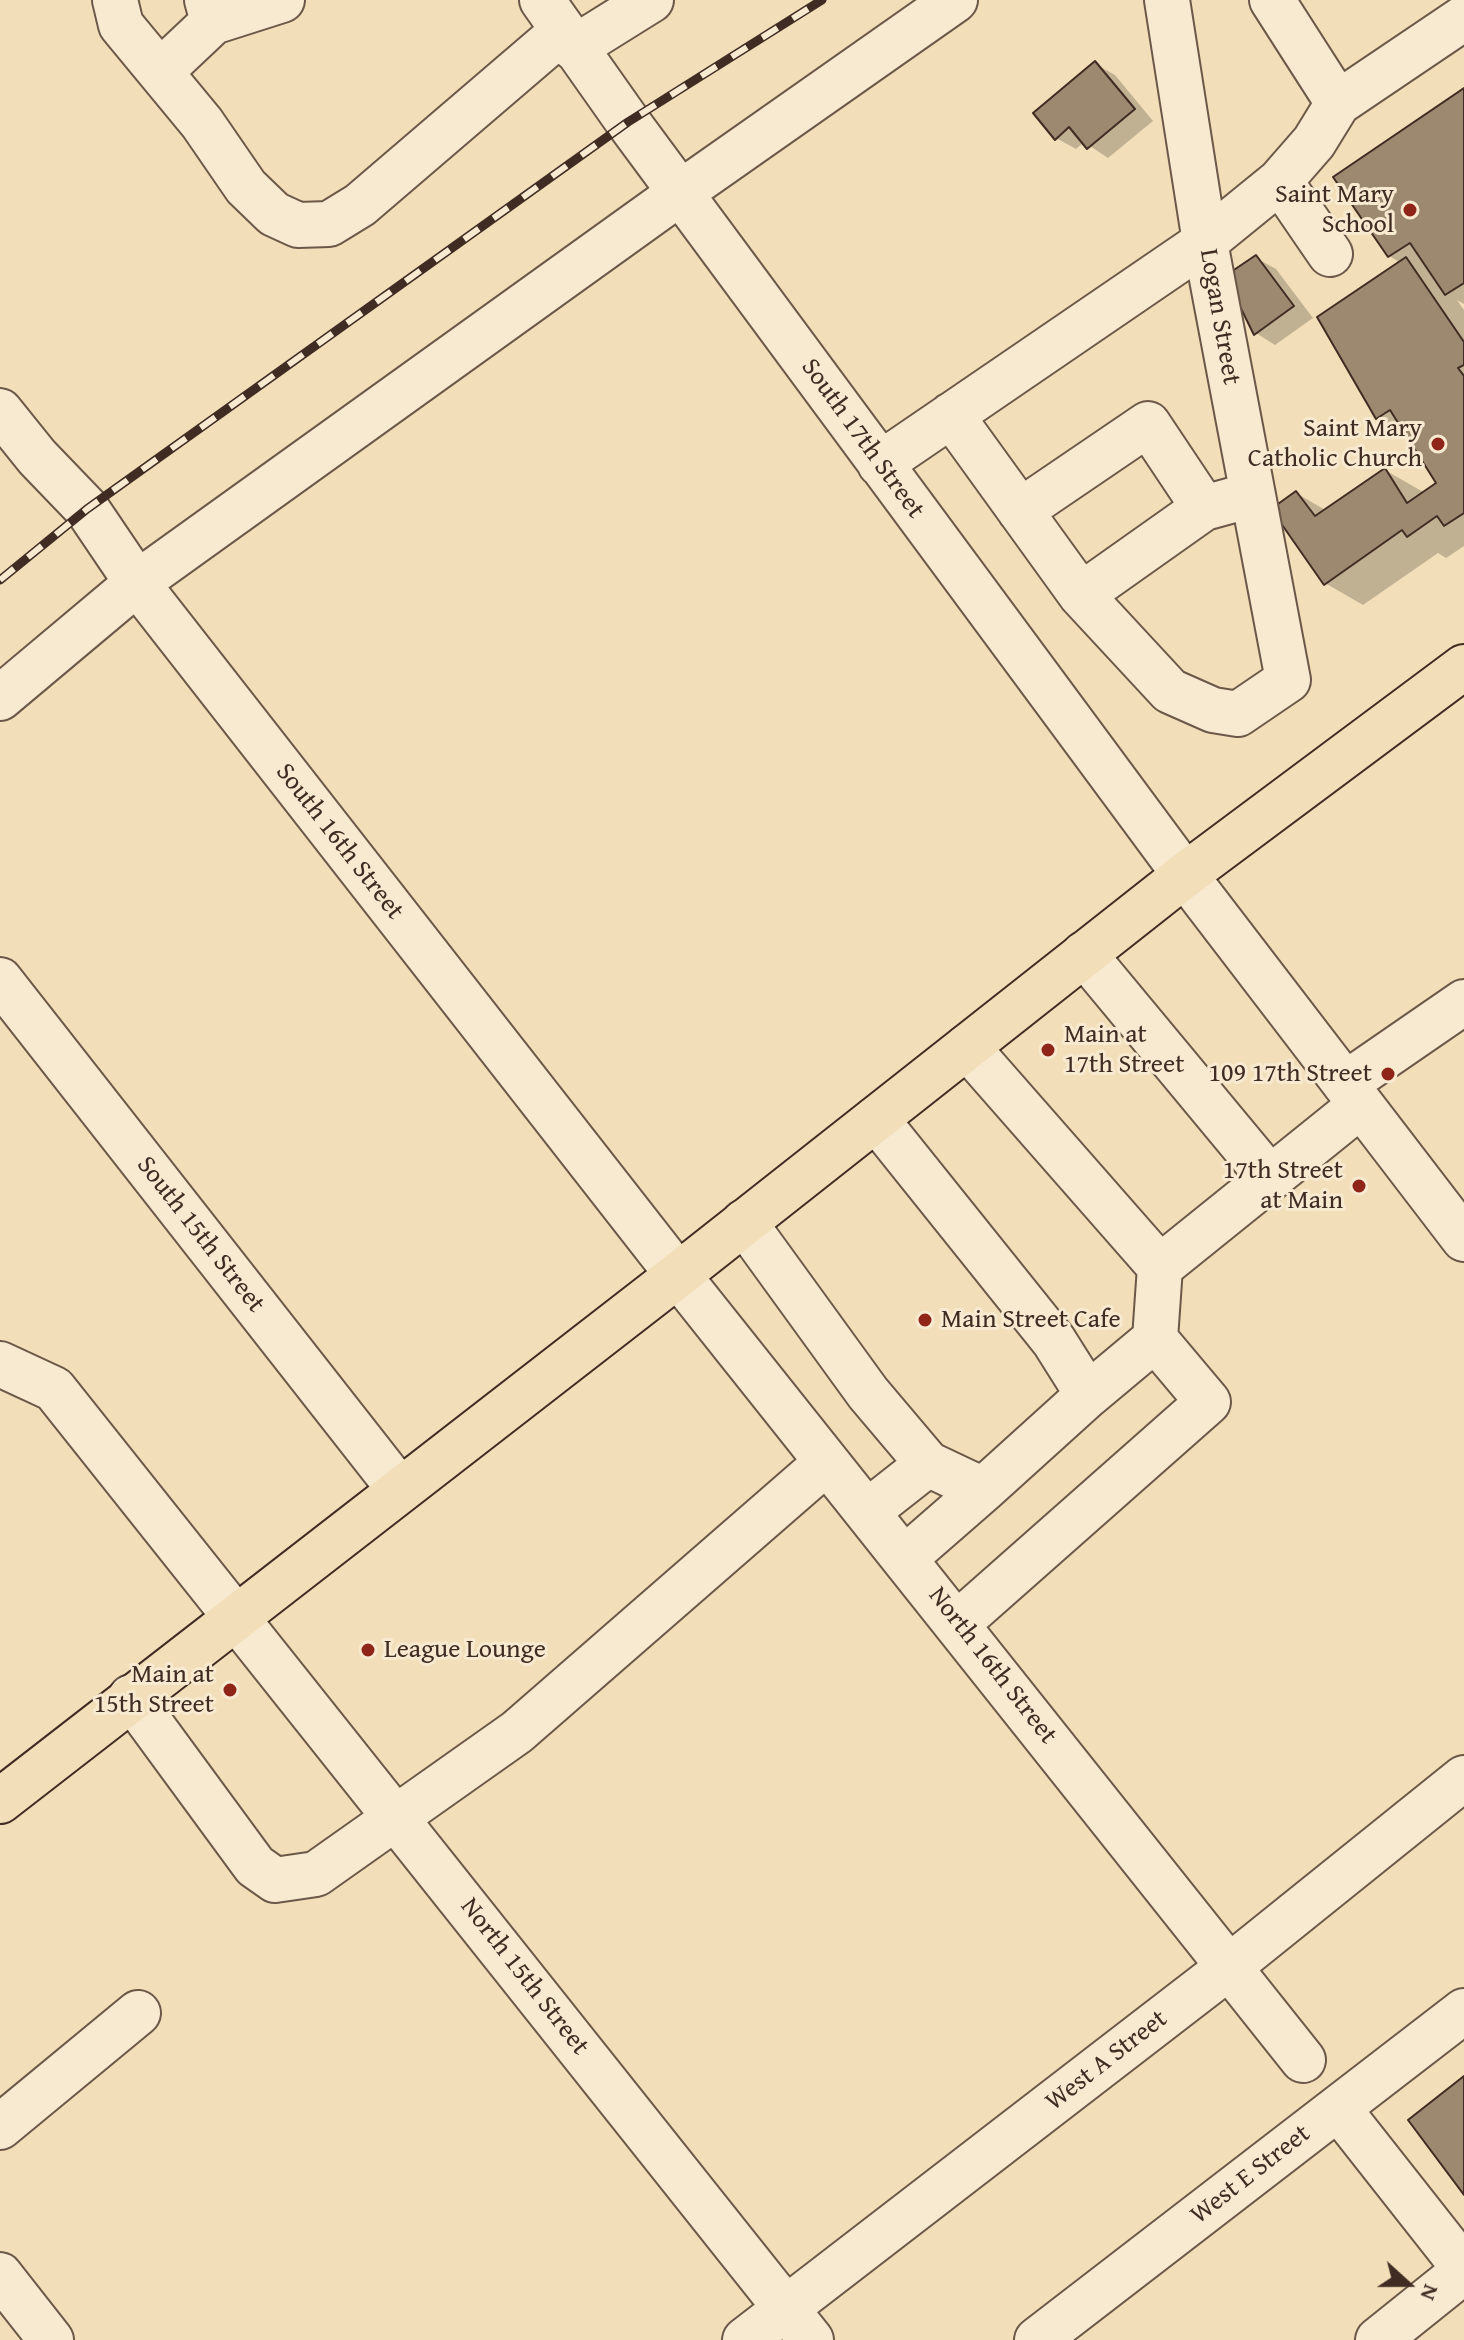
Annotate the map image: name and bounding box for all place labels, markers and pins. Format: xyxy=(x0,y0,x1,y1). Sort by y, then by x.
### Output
place label: Saint Mary School xyxy=(1275,179,1394,240)
marker: Saint Mary School xyxy=(1401,201,1419,219)
place label: Saint Mary Catholic Church xyxy=(1248,413,1422,474)
marker: Saint Mary Catholic Church xyxy=(1429,435,1447,453)
place label: Main at 17th Street xyxy=(1064,1019,1184,1080)
marker: Main at 17th Street xyxy=(1039,1041,1057,1059)
place label: 109 17th Street xyxy=(1208,1058,1372,1090)
marker: 109 17th Street xyxy=(1379,1065,1397,1083)
place label: 17th Street at Main xyxy=(1223,1155,1343,1216)
marker: 17th Street at Main xyxy=(1350,1177,1368,1195)
place label: Main Street Cafe xyxy=(941,1304,1121,1336)
marker: Main Street Cafe xyxy=(916,1311,934,1329)
place label: League Lounge xyxy=(384,1634,546,1666)
marker: League Lounge xyxy=(359,1641,377,1659)
place label: Main at 15th Street xyxy=(94,1659,214,1720)
marker: Main at 15th Street xyxy=(221,1681,239,1699)

